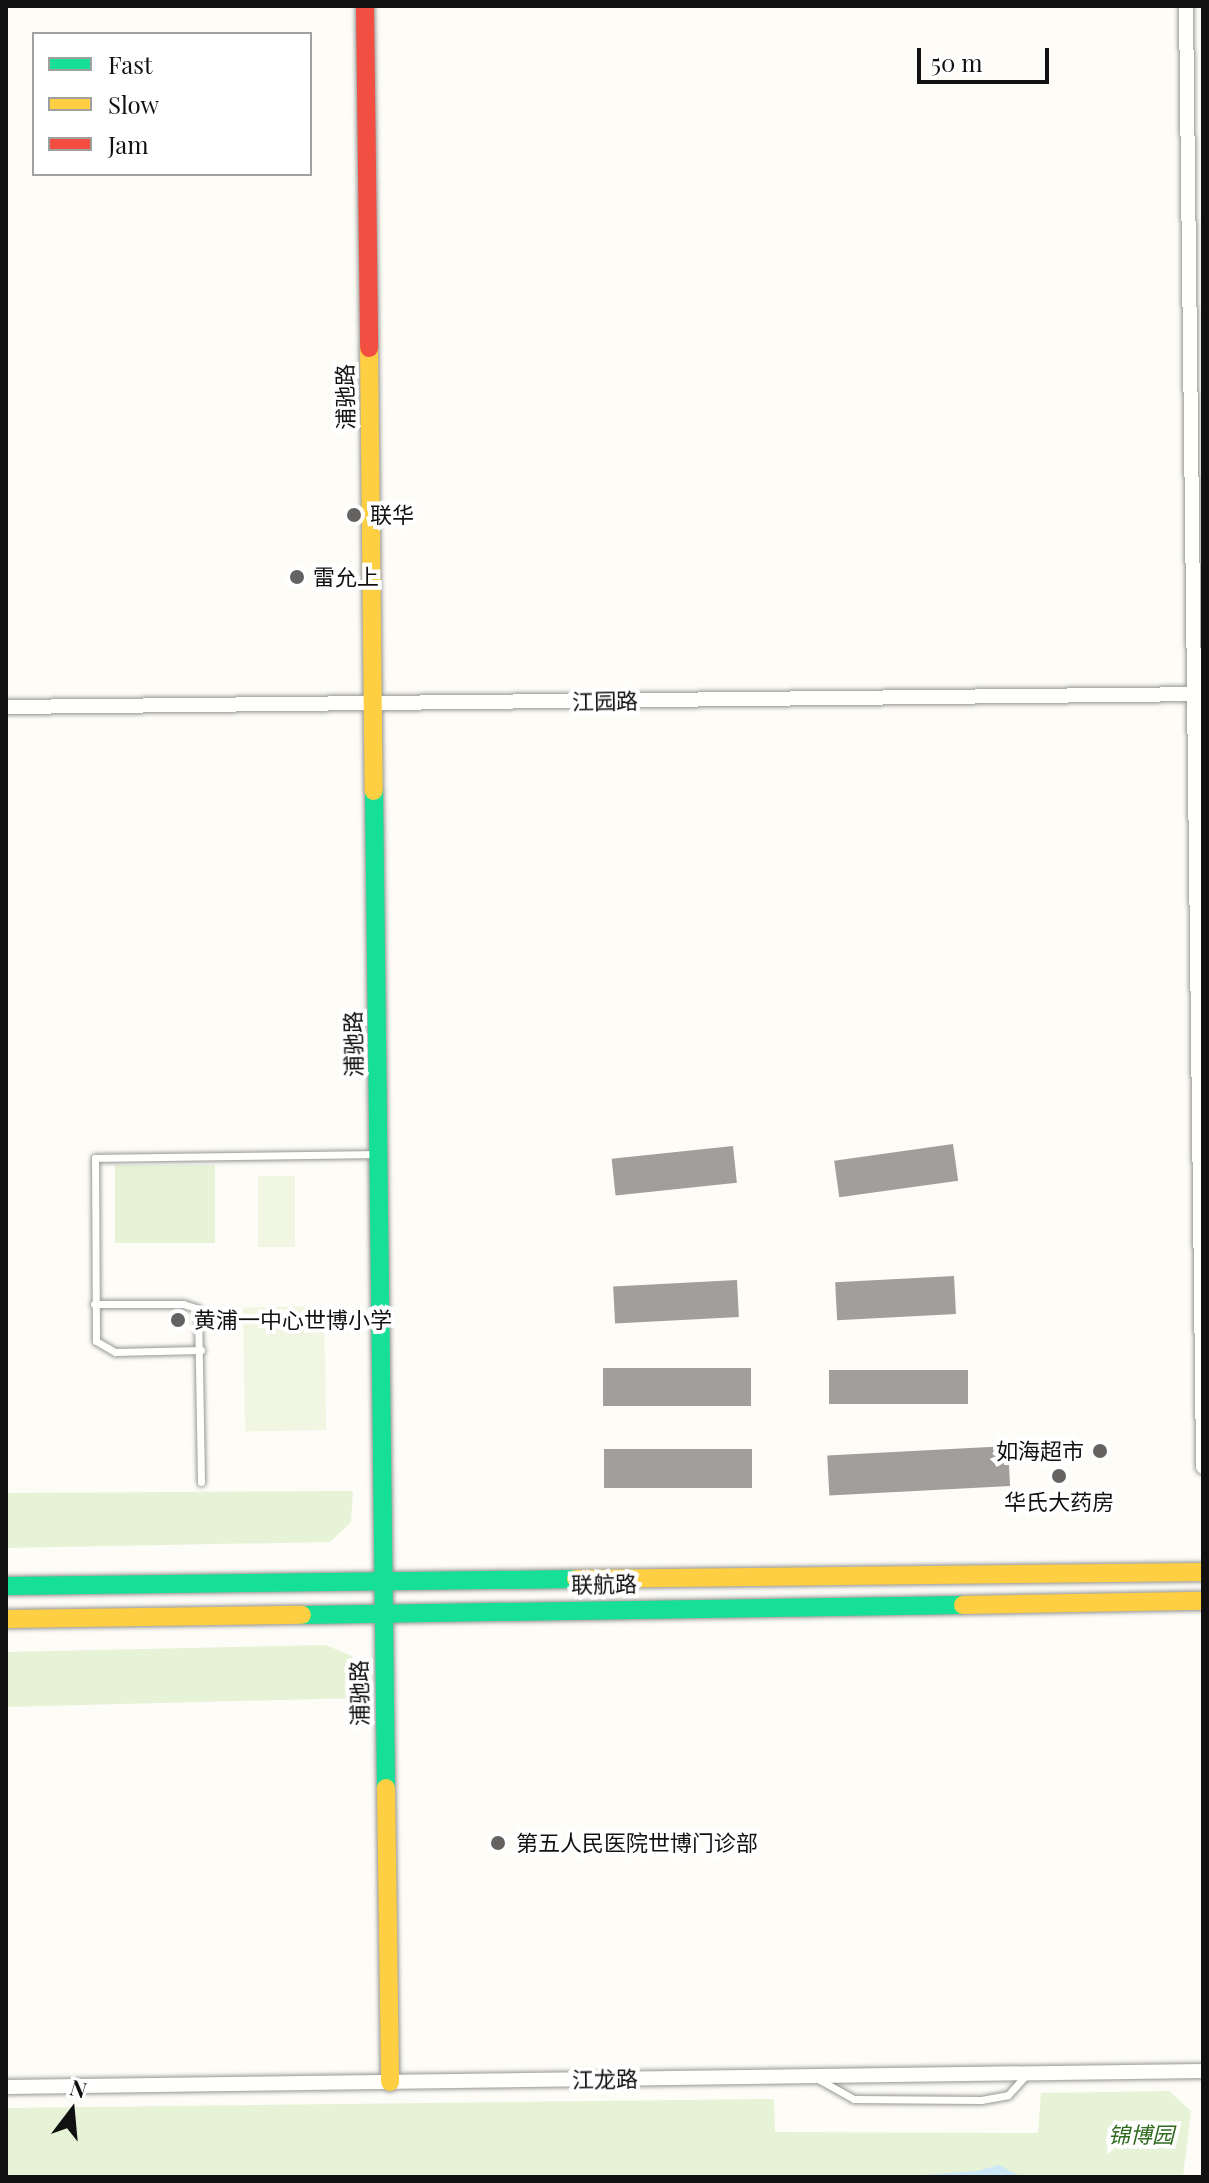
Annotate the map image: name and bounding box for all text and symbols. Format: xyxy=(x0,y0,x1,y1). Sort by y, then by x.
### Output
legend xyxy=(32,32,312,176)
scale bar xyxy=(921,32,1053,82)
text: 50 m xyxy=(931,46,983,78)
text: Fast xyxy=(108,48,153,80)
text: Slow xyxy=(108,88,159,120)
text: Jam xyxy=(108,128,149,160)
street label: 浦驰路 xyxy=(331,364,359,430)
place label: 联华 xyxy=(370,502,414,528)
marker: 联华 xyxy=(345,506,363,524)
place label: 雷允上 xyxy=(313,564,379,590)
marker: 雷允上 xyxy=(288,568,306,586)
street label: 江园路 xyxy=(572,687,638,715)
street label: 浦驰路 xyxy=(339,1011,367,1077)
place label: 黄浦一中心世博小学 xyxy=(194,1307,392,1333)
marker: 黄浦一中心世博小学 xyxy=(169,1311,187,1329)
place label: 如海超市 xyxy=(996,1438,1084,1464)
marker: 如海超市 xyxy=(1091,1442,1109,1460)
marker: 华氏大药房 xyxy=(1050,1467,1068,1485)
place label: 华氏大药房 xyxy=(1004,1489,1114,1515)
street label: 联航路 xyxy=(571,1570,637,1598)
street label: 浦驰路 xyxy=(345,1660,373,1726)
place label: 第五人民医院世博门诊部 xyxy=(516,1830,758,1856)
marker: 第五人民医院世博门诊部 xyxy=(487,1832,509,1854)
street label: 江龙路 xyxy=(572,2065,638,2093)
north arrow xyxy=(32,2071,112,2151)
text: N xyxy=(67,2071,90,2105)
park label: 锦博园 xyxy=(1108,2122,1174,2148)

